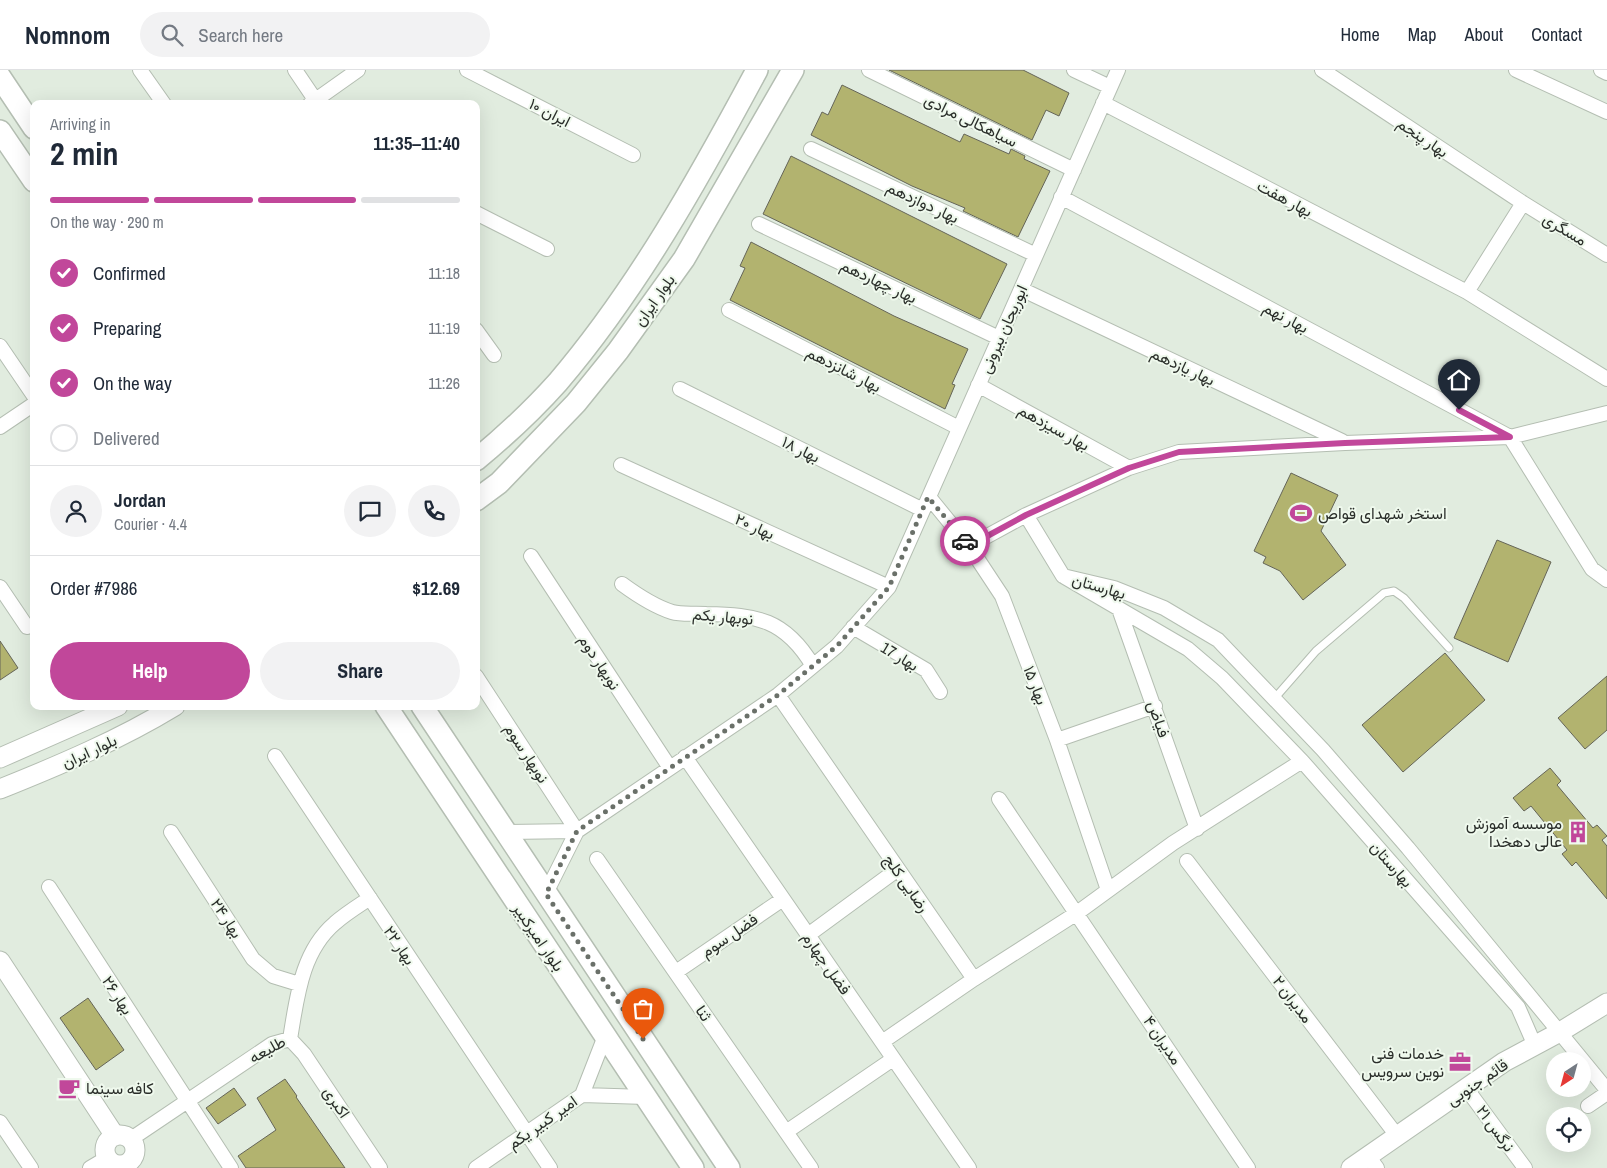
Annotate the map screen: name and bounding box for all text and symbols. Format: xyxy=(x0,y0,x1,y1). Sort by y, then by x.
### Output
search box xyxy=(140,12,490,57)
text: Nomnom xyxy=(25,19,110,51)
icon: search xyxy=(158,21,186,49)
text: Search here xyxy=(198,22,283,48)
text: Home xyxy=(1340,22,1380,47)
text: Map xyxy=(1408,22,1437,47)
text: About xyxy=(1465,22,1503,47)
text: Contact xyxy=(1531,22,1582,47)
street label: سیاهکالی مرادی xyxy=(921,88,1021,152)
street label: ایران ۱۰ xyxy=(525,92,575,132)
street label: بهار پنجم xyxy=(1392,112,1453,163)
text: Arriving in xyxy=(50,113,111,135)
text: 11:35–11:40 xyxy=(373,130,460,156)
text: 2 min xyxy=(50,132,119,175)
street label: بهار هفت xyxy=(1253,174,1317,222)
street label: بهار دوازدهم xyxy=(883,176,963,228)
street label: مسگری xyxy=(1539,207,1591,251)
text: On the way · 290 m xyxy=(50,211,164,233)
street label: بهار چهاردهم xyxy=(837,254,921,309)
icon: check xyxy=(50,259,78,287)
text: Confirmed xyxy=(93,260,166,286)
text: 11:18 xyxy=(428,262,460,284)
street label: بلوار ایران xyxy=(628,270,680,330)
street label: ابوریحان بیرونی xyxy=(974,281,1032,377)
street label: بهار نهم xyxy=(1259,296,1313,338)
icon: check xyxy=(50,314,78,342)
text: Preparing xyxy=(93,315,161,341)
text: 11:19 xyxy=(428,317,460,339)
street label: بهار شانزدهم xyxy=(803,341,885,397)
street label: بهار یازدهم xyxy=(1147,342,1219,390)
pin xyxy=(1438,359,1480,410)
icon: home xyxy=(1445,366,1473,394)
icon: check xyxy=(50,369,78,397)
text: On the way xyxy=(93,370,172,396)
text: 11:26 xyxy=(428,372,460,394)
street label: بهار سیزدهم xyxy=(1014,398,1094,456)
text: Delivered xyxy=(93,425,160,451)
street label: بهار ۱۸ xyxy=(778,430,824,468)
button: person xyxy=(50,485,102,537)
button: chat xyxy=(344,485,396,537)
button: phone xyxy=(408,485,460,537)
text: Jordan xyxy=(114,487,166,513)
sports icon: استخر شهدای قواص xyxy=(1288,500,1314,526)
place label: استخر شهدای قواص xyxy=(1318,502,1447,524)
street label: بهار ۲۰ xyxy=(732,508,778,544)
text: Courier · 4.4 xyxy=(114,513,187,535)
courier xyxy=(940,516,990,566)
icon: car xyxy=(951,527,979,555)
street label: بهارستان xyxy=(1070,568,1128,604)
text: Order #7986 xyxy=(50,575,137,601)
text: $12.69 xyxy=(412,575,460,601)
street label: نوبهار یکم xyxy=(692,602,754,630)
street label: نوبهار دوم xyxy=(574,630,626,694)
street label: بهار 17 xyxy=(877,636,923,676)
button: Help xyxy=(50,642,250,700)
button: Share xyxy=(260,642,460,700)
street label: بهار ۱۵ xyxy=(1019,662,1053,708)
street label: فیاض xyxy=(1143,698,1175,740)
street label: نوبهار سوم xyxy=(500,719,554,787)
street label: بلوار ایران xyxy=(58,729,120,773)
place label: موسسه آموزش عالی دهخدا xyxy=(1466,812,1562,852)
building icon: موسسه آموزش عالی دهخدا xyxy=(1565,819,1591,845)
street label: بهارستان xyxy=(1366,836,1418,892)
street label: رضایی کلج xyxy=(878,850,935,917)
street label: بهار ۲۴ xyxy=(206,894,248,942)
street label: بلوار امیرکبیر xyxy=(507,898,570,976)
street label: فضل سوم xyxy=(696,908,762,962)
street label: بهار ۲۲ xyxy=(379,921,421,969)
street label: فضل چهارم xyxy=(797,927,857,999)
street label: بهار ۲۶ xyxy=(97,971,139,1019)
street label: مدیران ۲ xyxy=(1268,971,1318,1027)
pin xyxy=(622,988,664,1039)
icon: bag xyxy=(629,995,657,1023)
street label: ثنا xyxy=(691,1001,717,1025)
street label: مدیران ۴ xyxy=(1139,1011,1187,1069)
street label: طلیعه xyxy=(245,1030,289,1068)
place label: خدمات فنی نوین سرویس xyxy=(1361,1042,1444,1082)
office icon: خدمات فنی نوین سرویس xyxy=(1447,1049,1473,1075)
north arrow xyxy=(1546,1052,1591,1098)
map controls xyxy=(1546,1052,1591,1152)
street label: قائم جنوبی xyxy=(1442,1053,1512,1111)
cafe icon: کافه سینما xyxy=(56,1075,82,1101)
place label: کافه سینما xyxy=(86,1077,154,1099)
street label: اکبری xyxy=(318,1082,356,1122)
street label: امیر کبیر یکم xyxy=(503,1090,581,1154)
street label: نرگس ۲۱ xyxy=(1472,1100,1520,1156)
button: locate xyxy=(1546,1107,1591,1152)

